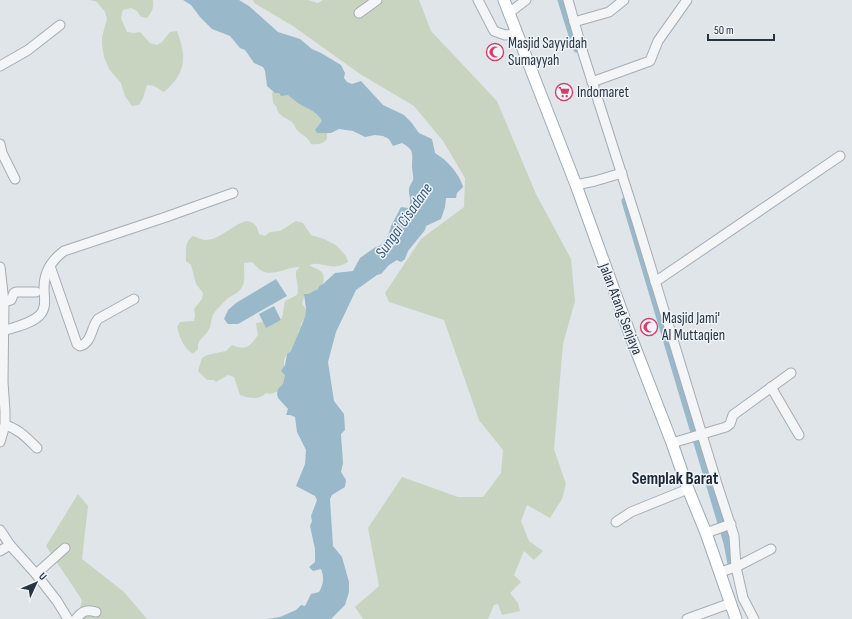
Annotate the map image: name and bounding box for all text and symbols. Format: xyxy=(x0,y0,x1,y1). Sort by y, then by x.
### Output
scale bar xyxy=(708,16,774,42)
text: 50 m xyxy=(714,23,734,38)
place label: Masjid Sayyidah Sumayyah xyxy=(508,34,587,70)
mosque icon: Masjid Sayyidah Sumayyah xyxy=(485,42,505,62)
supermarket icon: Indomaret xyxy=(554,82,574,102)
place label: Indomaret xyxy=(577,83,629,102)
water label: Sungai Cisadane xyxy=(372,180,437,262)
street label: Jalan Atang Senjaya xyxy=(594,260,647,358)
place label: Masjid Jami' Al Muttaqien xyxy=(661,309,725,345)
mosque icon: Masjid Jami' Al Muttaqien xyxy=(639,317,659,337)
district label: Semplak Barat xyxy=(632,469,719,489)
north arrow xyxy=(16,563,56,603)
text: U xyxy=(36,570,50,583)

